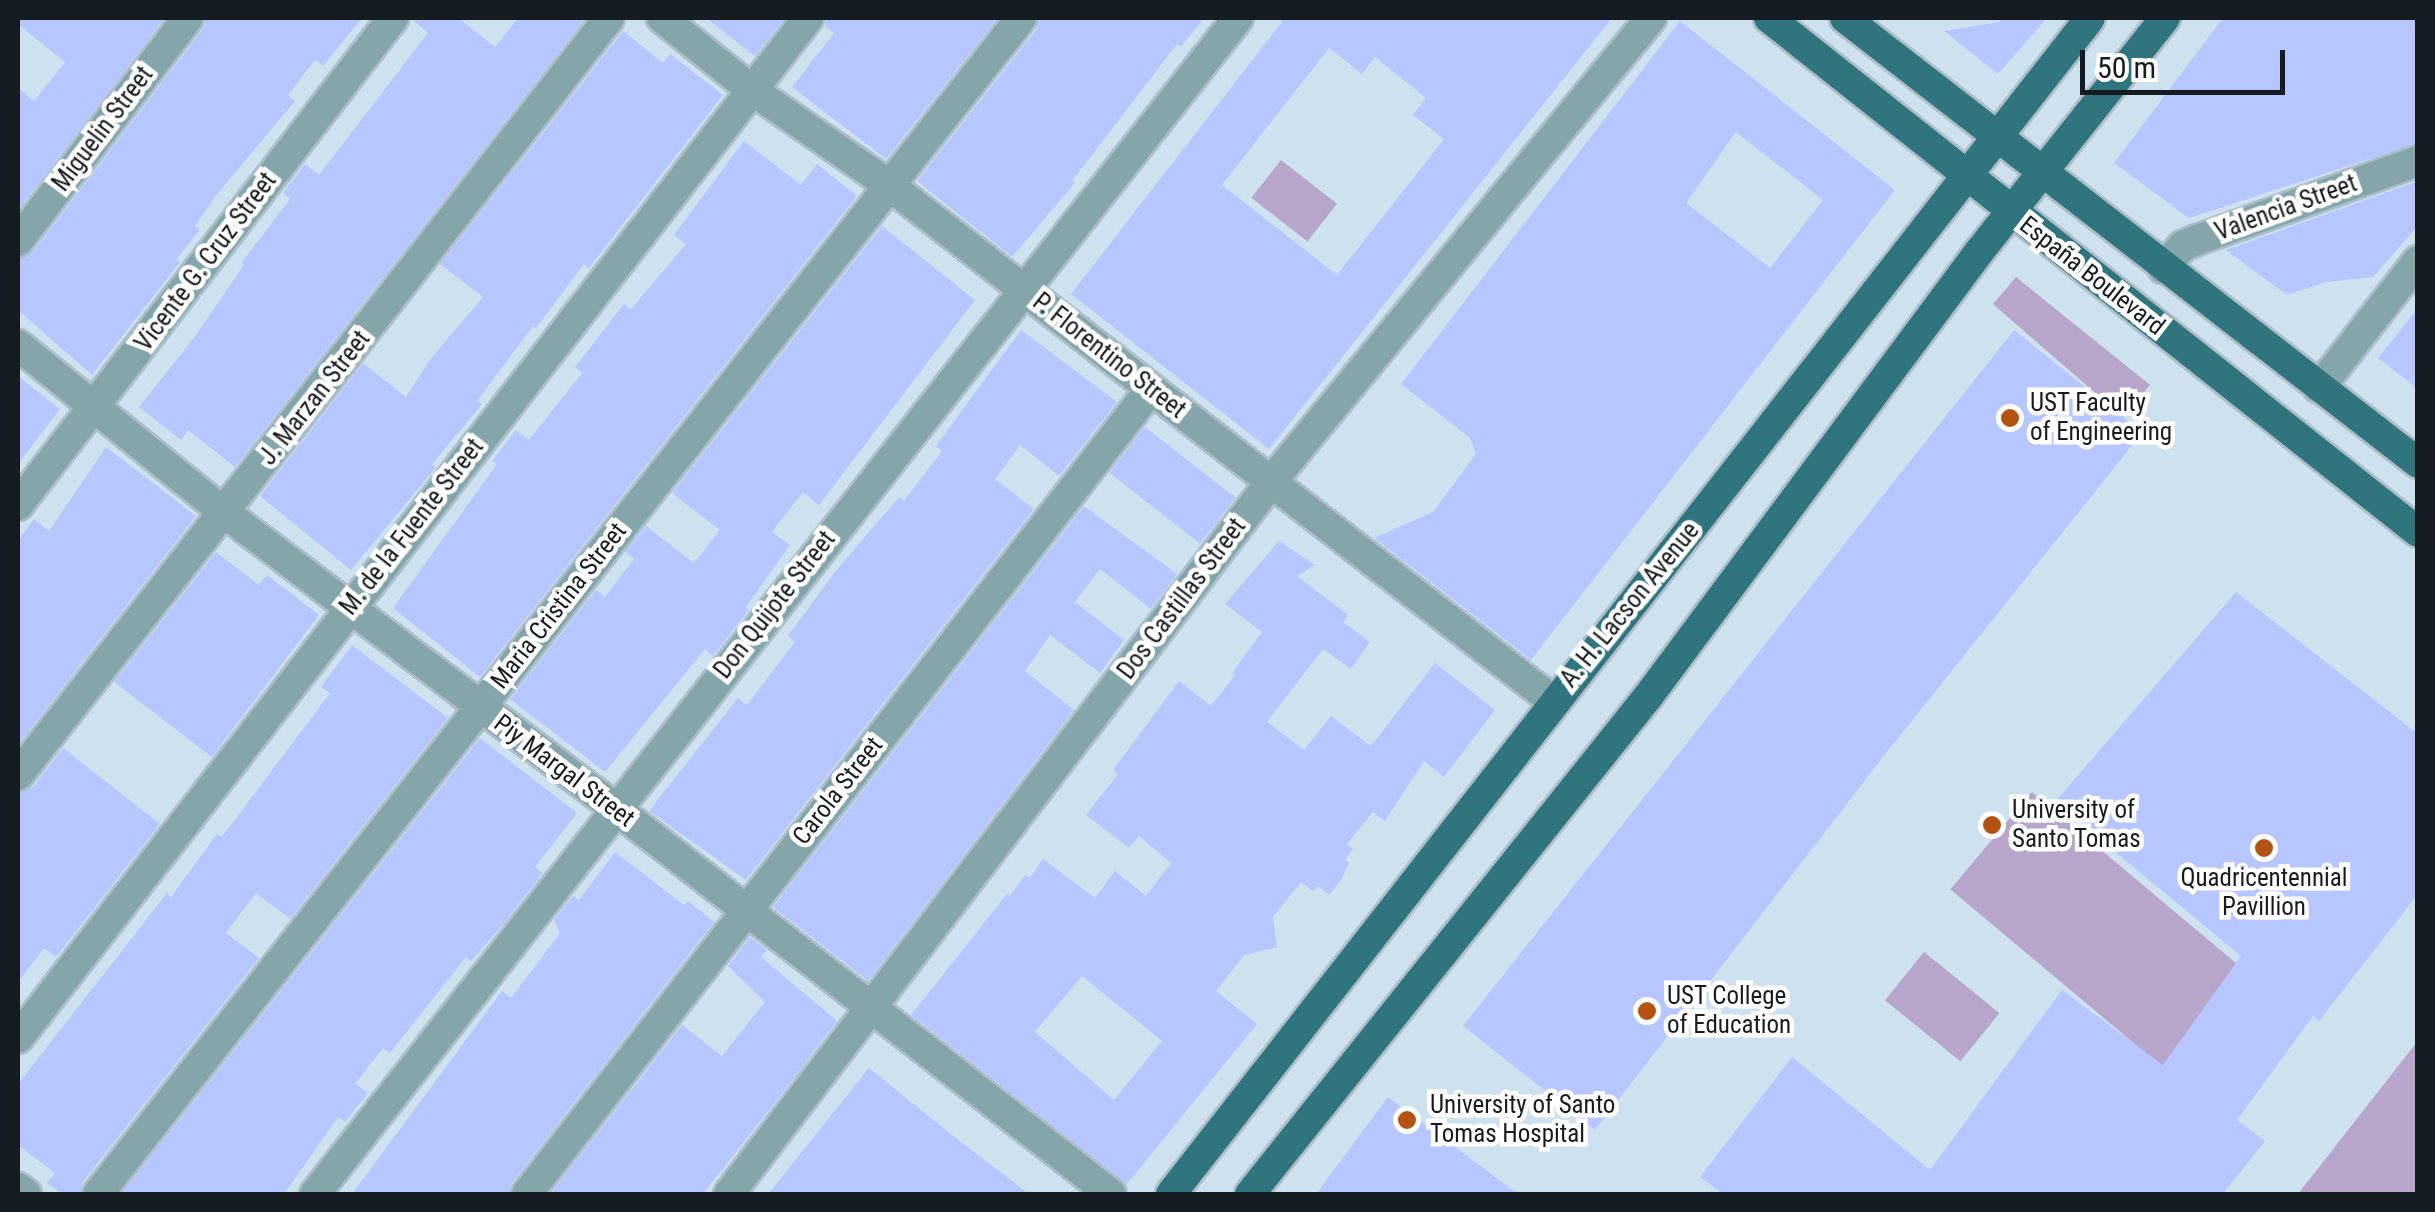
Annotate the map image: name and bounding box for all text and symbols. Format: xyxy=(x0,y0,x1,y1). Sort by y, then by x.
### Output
scale bar xyxy=(2085,30,2290,92)
text: 50 m xyxy=(2097,50,2156,85)
street label: Miguelin Street xyxy=(46,61,160,197)
street label: Vicente G. Cruz Street xyxy=(129,167,283,357)
street label: Valencia Street xyxy=(2211,168,2361,248)
street label: España Boulevard xyxy=(2013,210,2171,342)
street label: P. Florentino Street xyxy=(1027,287,1191,425)
street label: J. Marzan Street xyxy=(253,325,377,471)
place label: UST Faculty of Engineering xyxy=(2030,389,2172,448)
marker: UST Faculty of Engineering xyxy=(1999,407,2021,429)
street label: M. de la Fuente Street xyxy=(334,433,490,621)
street label: Dos Castillas Street xyxy=(1112,513,1252,685)
street label: A. H. Lacson Avenue xyxy=(1554,516,1706,694)
street label: Maria Cristina Street xyxy=(485,517,633,695)
street label: Don Quijote Street xyxy=(708,525,842,685)
street label: Piy Margal Street xyxy=(488,708,640,834)
street label: Carola Street xyxy=(787,731,889,851)
place label: University of Santo Tomas xyxy=(2012,796,2141,855)
marker: University of Santo Tomas xyxy=(1981,814,2003,836)
marker: Quadricentennial Pavillion xyxy=(2253,837,2275,859)
place label: Quadricentennial Pavillion xyxy=(2180,864,2348,923)
place label: UST College of Education xyxy=(1667,982,1791,1041)
marker: UST College of Education xyxy=(1636,1000,1658,1022)
place label: University of Santo Tomas Hospital xyxy=(1430,1091,1615,1150)
marker: University of Santo Tomas Hospital xyxy=(1394,1107,1420,1133)

